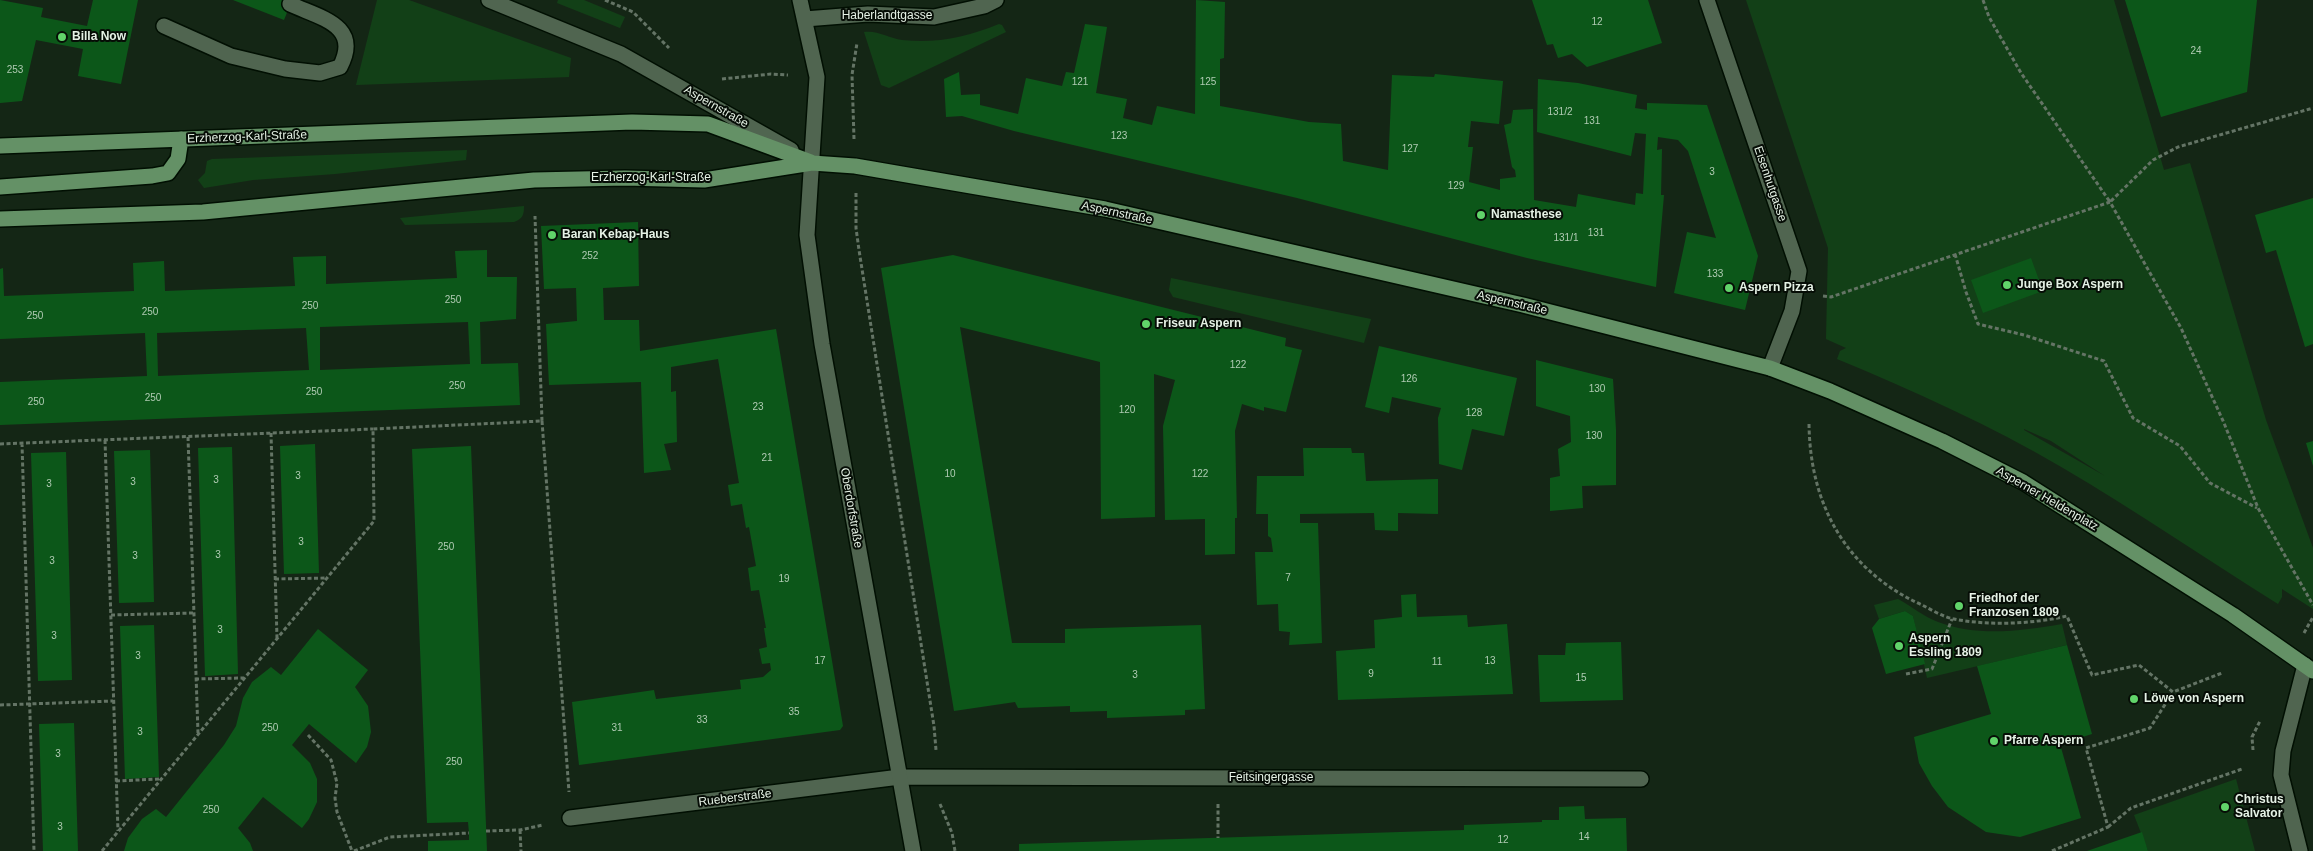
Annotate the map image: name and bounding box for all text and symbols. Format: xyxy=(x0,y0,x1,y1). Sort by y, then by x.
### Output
street label: Haberlandtgasse xyxy=(842,9,932,23)
house number: 12 xyxy=(1591,16,1603,28)
place label: Billa Now xyxy=(72,30,126,44)
marker: Billa Now xyxy=(56,31,68,43)
house number: 24 xyxy=(2190,45,2202,57)
house number: 253 xyxy=(7,64,23,76)
house number: 121 xyxy=(1072,76,1088,88)
house number: 125 xyxy=(1200,76,1216,88)
street label: Aspernstraße xyxy=(681,83,751,131)
house number: 131/2 xyxy=(1547,106,1573,118)
house number: 131 xyxy=(1584,115,1600,127)
street label: Erzherzog-Karl-Straße xyxy=(187,128,307,146)
house number: 123 xyxy=(1111,130,1127,142)
house number: 127 xyxy=(1402,143,1418,155)
street label: Eisenhutgasse xyxy=(1750,144,1790,224)
house number: 3 xyxy=(1709,166,1715,178)
street label: Erzherzog-Karl-Straße xyxy=(591,171,711,185)
house number: 129 xyxy=(1448,180,1464,192)
street label: Aspernstraße xyxy=(1080,198,1154,228)
place label: Namasthese xyxy=(1491,208,1562,222)
marker: Namasthese xyxy=(1475,209,1487,221)
house number: 131 xyxy=(1588,227,1604,239)
place label: Baran Kebap-Haus xyxy=(562,228,669,242)
marker: Baran Kebap-Haus xyxy=(546,229,558,241)
house number: 131/1 xyxy=(1553,232,1579,244)
house number: 252 xyxy=(582,250,598,262)
house number: 133 xyxy=(1707,268,1723,280)
place label: Junge Box Aspern xyxy=(2017,278,2123,292)
marker: Junge Box Aspern xyxy=(2001,279,2013,291)
place label: Aspern Pizza xyxy=(1739,281,1814,295)
marker: Aspern Pizza xyxy=(1723,282,1735,294)
street label: Aspernstraße xyxy=(1475,288,1549,318)
house number: 250 xyxy=(445,294,461,306)
house number: 250 xyxy=(302,300,318,312)
house number: 250 xyxy=(142,306,158,318)
house number: 250 xyxy=(27,310,43,322)
place label: Friseur Aspern xyxy=(1156,317,1241,331)
marker: Friseur Aspern xyxy=(1140,318,1152,330)
house number: 122 xyxy=(1230,359,1246,371)
house number: 126 xyxy=(1401,373,1417,385)
house number: 250 xyxy=(449,380,465,392)
house number: 130 xyxy=(1589,383,1605,395)
house number: 250 xyxy=(306,386,322,398)
house number: 250 xyxy=(145,392,161,404)
house number: 250 xyxy=(28,396,44,408)
house number: 23 xyxy=(752,401,764,413)
house number: 120 xyxy=(1119,404,1135,416)
house number: 128 xyxy=(1466,407,1482,419)
house number: 130 xyxy=(1586,430,1602,442)
house number: 21 xyxy=(761,452,773,464)
street label: Asperner Heldenplatz xyxy=(1993,464,2101,534)
street label: Oberdorfstraße xyxy=(837,467,865,549)
house number: 10 xyxy=(944,468,956,480)
house number: 122 xyxy=(1192,468,1208,480)
house number: 3 xyxy=(295,470,301,482)
house number: 3 xyxy=(213,474,219,486)
house number: 3 xyxy=(130,476,136,488)
house number: 3 xyxy=(46,478,52,490)
house number: 3 xyxy=(298,536,304,548)
house number: 250 xyxy=(438,541,454,553)
house number: 3 xyxy=(215,549,221,561)
house number: 3 xyxy=(132,550,138,562)
house number: 3 xyxy=(49,555,55,567)
house number: 7 xyxy=(1285,572,1291,584)
house number: 19 xyxy=(778,573,790,585)
place label: Friedhof der Franzosen 1809 xyxy=(1969,592,2059,620)
marker: Friedhof der Franzosen 1809 xyxy=(1953,600,1965,612)
house number: 3 xyxy=(217,624,223,636)
house number: 3 xyxy=(51,630,57,642)
place label: Aspern Essling 1809 xyxy=(1909,632,1982,660)
marker: Aspern Essling 1809 xyxy=(1893,640,1905,652)
house number: 3 xyxy=(135,650,141,662)
house number: 17 xyxy=(814,655,826,667)
house number: 13 xyxy=(1484,655,1496,667)
house number: 11 xyxy=(1432,656,1442,668)
house number: 9 xyxy=(1368,668,1374,680)
house number: 3 xyxy=(1132,669,1138,681)
house number: 15 xyxy=(1575,672,1587,684)
place label: Löwe von Aspern xyxy=(2144,692,2244,706)
marker: Löwe von Aspern xyxy=(2128,693,2140,705)
house number: 35 xyxy=(788,706,800,718)
house number: 33 xyxy=(696,714,708,726)
house number: 250 xyxy=(262,722,278,734)
house number: 31 xyxy=(611,722,623,734)
house number: 3 xyxy=(137,726,143,738)
place label: Pfarre Aspern xyxy=(2004,734,2083,748)
marker: Pfarre Aspern xyxy=(1988,735,2000,747)
house number: 3 xyxy=(55,748,61,760)
house number: 250 xyxy=(446,756,462,768)
street label: Feitsingergasse xyxy=(1229,771,1313,785)
street label: Rueberstraße xyxy=(698,786,772,810)
place label: Christus Salvator xyxy=(2235,793,2284,821)
marker: Christus Salvator xyxy=(2219,801,2231,813)
house number: 250 xyxy=(203,804,219,816)
house number: 3 xyxy=(57,821,63,833)
house number: 14 xyxy=(1578,831,1590,843)
house number: 12 xyxy=(1497,834,1509,846)

